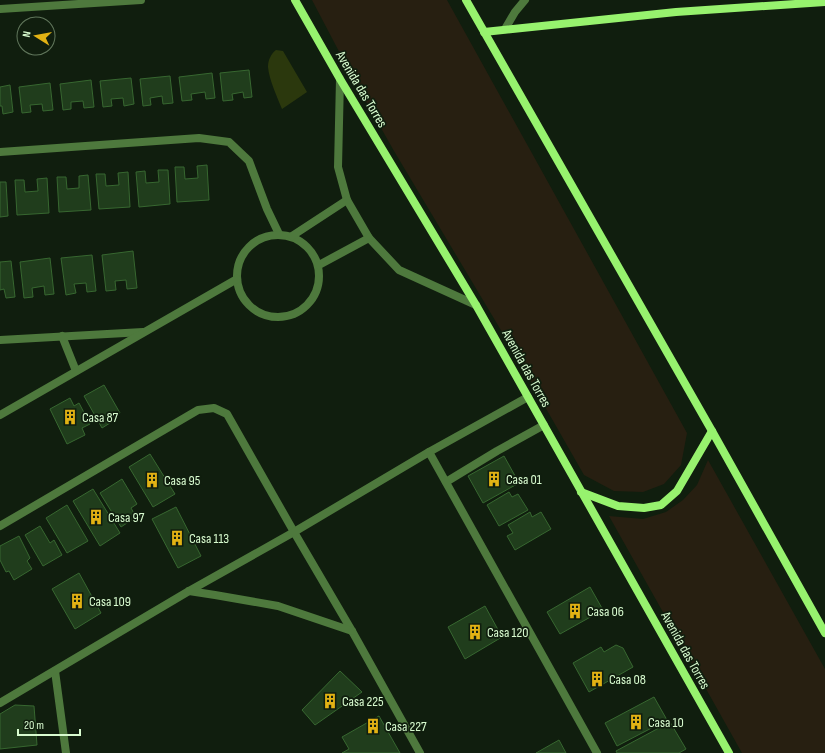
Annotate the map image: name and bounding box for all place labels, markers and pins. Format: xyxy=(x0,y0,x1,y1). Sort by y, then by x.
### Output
building icon: Casa 87 xyxy=(61,408,79,426)
place label: Casa 87 xyxy=(82,409,119,426)
building icon: Casa 01 xyxy=(485,470,503,488)
building icon: Casa 95 xyxy=(143,471,161,489)
place label: Casa 01 xyxy=(506,471,542,488)
place label: Casa 95 xyxy=(164,472,201,489)
building icon: Casa 97 xyxy=(87,508,105,526)
place label: Casa 97 xyxy=(108,509,145,526)
building icon: Casa 113 xyxy=(168,529,186,547)
place label: Casa 113 xyxy=(189,530,229,547)
building icon: Casa 109 xyxy=(68,592,86,610)
place label: Casa 109 xyxy=(89,593,131,610)
building icon: Casa 06 xyxy=(566,602,584,620)
place label: Casa 06 xyxy=(587,603,624,620)
building icon: Casa 120 xyxy=(466,623,484,641)
place label: Casa 120 xyxy=(487,624,529,641)
building icon: Casa 08 xyxy=(588,670,606,688)
place label: Casa 08 xyxy=(609,671,646,688)
building icon: Casa 225 xyxy=(321,692,339,710)
place label: Casa 225 xyxy=(342,693,384,710)
building icon: Casa 10 xyxy=(627,713,645,731)
place label: Casa 10 xyxy=(648,714,684,731)
building icon: Casa 227 xyxy=(364,717,382,735)
place label: Casa 227 xyxy=(385,718,427,735)

